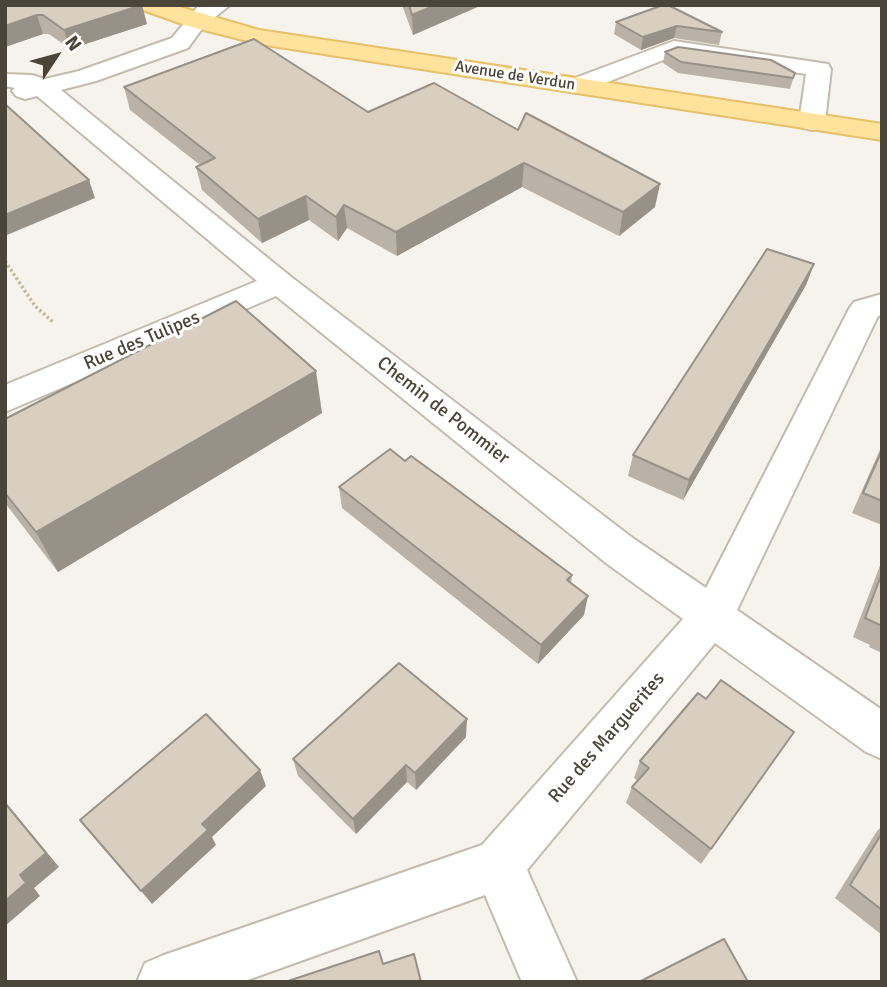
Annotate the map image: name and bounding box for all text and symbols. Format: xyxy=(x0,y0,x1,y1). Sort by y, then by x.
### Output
north arrow xyxy=(21,21,91,91)
text: N xyxy=(59,31,87,56)
street label: Avenue de Verdun xyxy=(453,57,577,95)
street label: Rue des Tulipes xyxy=(81,306,203,376)
street label: Chemin de Pommier xyxy=(372,352,514,470)
street label: Rue des Marguerites xyxy=(544,668,670,808)

